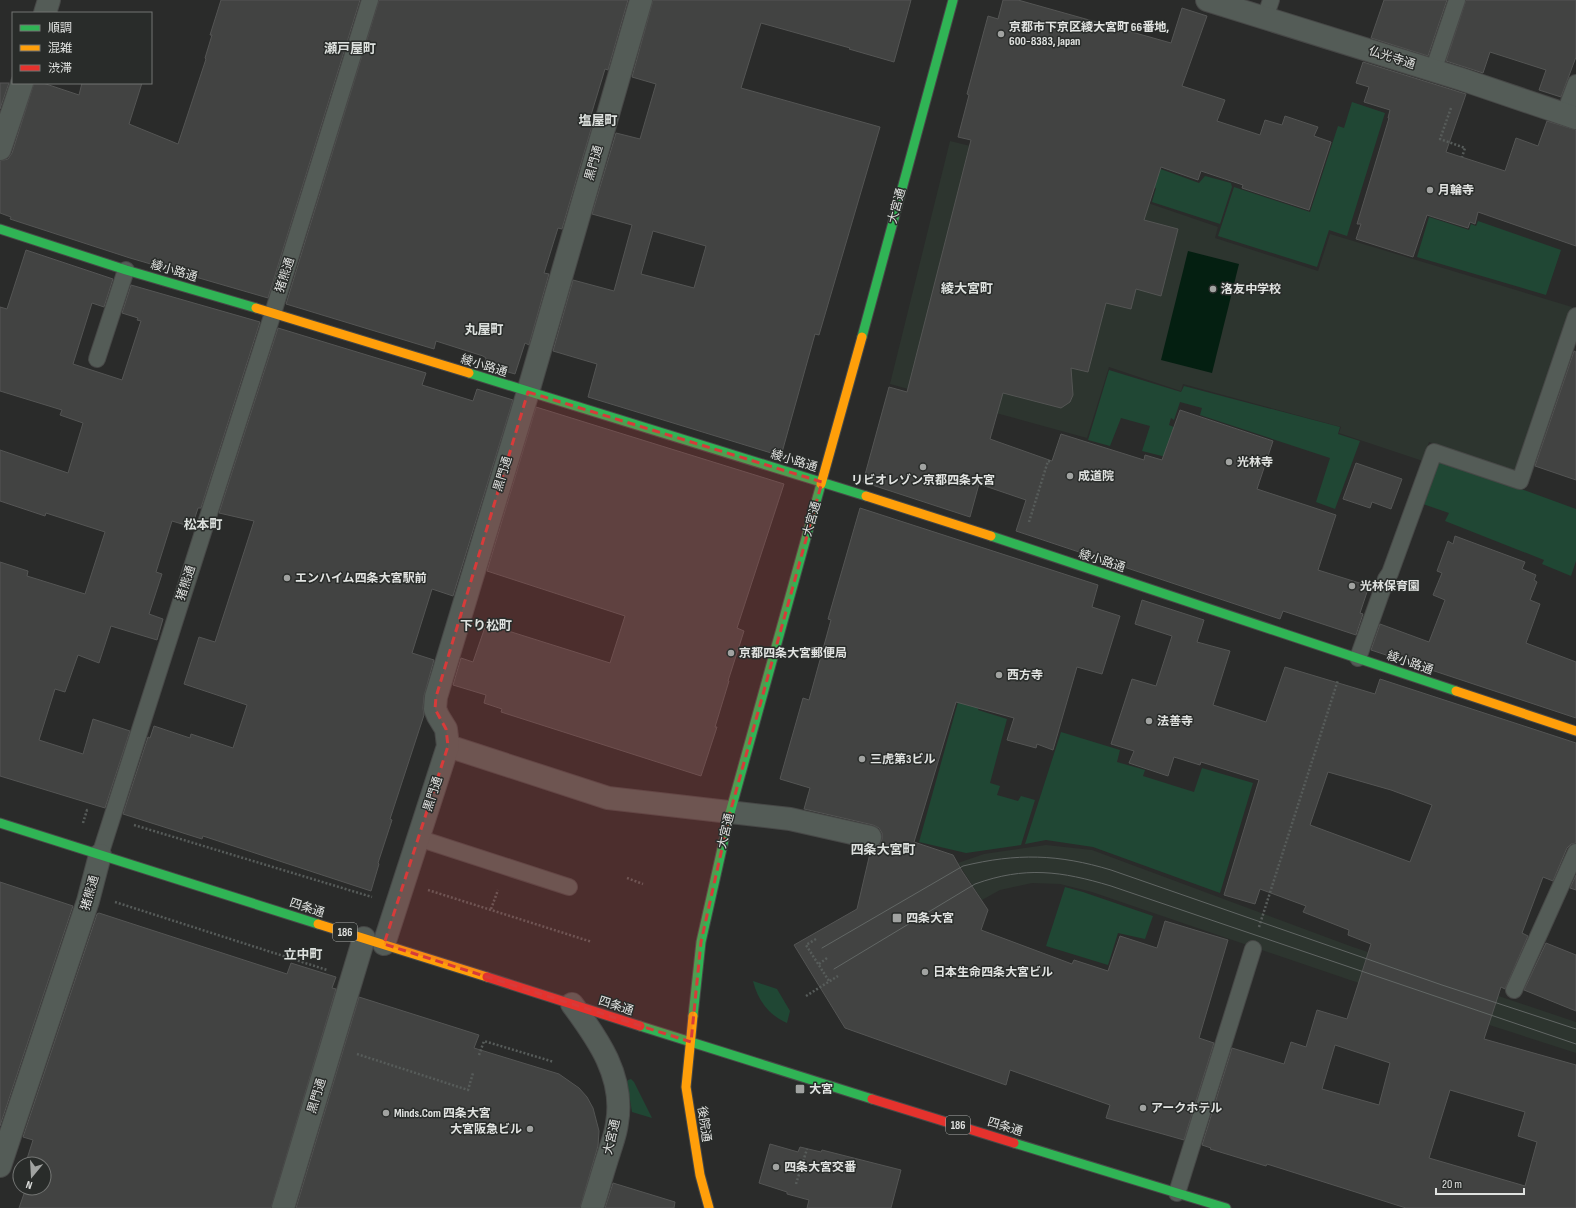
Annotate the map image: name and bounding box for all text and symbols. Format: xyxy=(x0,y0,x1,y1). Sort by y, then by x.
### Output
legend xyxy=(12,12,152,84)
place label: 京都市下京区綾大宮町 66番地, 600-8383, Japan xyxy=(1009,20,1169,49)
text: 順調 xyxy=(48,21,72,36)
marker: 京都市下京区綾大宮町 66番地, 600-8383, Japan xyxy=(996,29,1006,39)
text: 混雑 xyxy=(48,41,72,56)
district label: 瀬戸屋町 xyxy=(324,41,376,57)
street label: 仏光寺通 xyxy=(1367,43,1417,73)
text: 渋滞 xyxy=(48,61,72,76)
district label: 塩屋町 xyxy=(578,113,618,129)
street label: 黒門通 xyxy=(582,144,606,182)
place label: 月輪寺 xyxy=(1438,183,1474,198)
marker: 月輪寺 xyxy=(1425,185,1435,195)
street label: 大宮通 xyxy=(885,187,909,225)
street label: 猪熊通 xyxy=(272,256,298,294)
street label: 綾小路通 xyxy=(149,257,199,285)
district label: 綾大宮町 xyxy=(941,281,993,297)
place label: 洛友中学校 xyxy=(1221,282,1281,297)
marker: 洛友中学校 xyxy=(1208,284,1218,294)
district label: 丸屋町 xyxy=(464,322,504,338)
street label: 綾小路通 xyxy=(459,352,509,380)
street label: 綾小路通 xyxy=(769,447,819,475)
street label: 黒門通 xyxy=(491,455,515,493)
place label: 光林寺 xyxy=(1237,455,1273,470)
marker: 光林寺 xyxy=(1224,457,1234,467)
marker: リビオレゾン京都四条大宮 xyxy=(918,462,928,472)
place label: 成道院 xyxy=(1078,469,1114,484)
marker: 成道院 xyxy=(1065,471,1075,481)
place label: リビオレゾン京都四条大宮 xyxy=(851,473,995,488)
street label: 大宮通 xyxy=(800,500,824,538)
district label: 松本町 xyxy=(183,517,223,533)
street label: 綾小路通 xyxy=(1077,546,1127,576)
street label: 猪熊通 xyxy=(173,564,199,602)
place label: エンハイム四条大宮駅前 xyxy=(295,571,427,586)
marker: エンハイム四条大宮駅前 xyxy=(282,573,292,583)
place label: 光林保育園 xyxy=(1360,579,1420,594)
marker: 光林保育園 xyxy=(1347,581,1357,591)
district label: 下り松町 xyxy=(460,618,512,634)
place label: 京都四条大宮郵便局 xyxy=(739,646,847,661)
marker: 京都四条大宮郵便局 xyxy=(726,648,736,658)
street label: 綾小路通 xyxy=(1385,648,1435,678)
place label: 西方寺 xyxy=(1007,668,1043,683)
marker: 西方寺 xyxy=(994,670,1004,680)
place label: 法善寺 xyxy=(1157,714,1193,729)
marker: 法善寺 xyxy=(1144,716,1154,726)
place label: 三虎第3ビル xyxy=(870,752,935,767)
marker: 三虎第3ビル xyxy=(857,754,867,764)
street label: 黒門通 xyxy=(420,775,446,813)
street label: 大宮通 xyxy=(715,812,737,850)
district label: 四条大宮町 xyxy=(850,842,916,858)
street label: 猪熊通 xyxy=(78,874,102,912)
street label: 四条通 xyxy=(288,895,326,921)
place label: 四条大宮 xyxy=(906,911,954,926)
marker: 四条大宮 xyxy=(891,912,903,924)
road number: 186 xyxy=(333,923,357,941)
district label: 立中町 xyxy=(283,947,323,963)
place label: 日本生命四条大宮ビル xyxy=(933,965,1053,980)
marker: 日本生命四条大宮ビル xyxy=(920,967,930,977)
street label: 四条通 xyxy=(597,993,635,1019)
street label: 黒門通 xyxy=(305,1077,329,1115)
place label: 大宮 xyxy=(809,1082,833,1097)
marker: 大宮 xyxy=(794,1083,806,1095)
place label: アークホテル xyxy=(1151,1101,1222,1116)
marker: アークホテル xyxy=(1138,1103,1148,1113)
street label: 後院通 xyxy=(694,1105,714,1143)
place label: Minds.Com 四条大宮 xyxy=(394,1106,491,1121)
marker: Minds.Com 四条大宮 xyxy=(381,1108,391,1118)
street label: 四条通 xyxy=(986,1115,1024,1139)
road number: 186 xyxy=(946,1116,970,1134)
street label: 大宮通 xyxy=(601,1118,623,1156)
place label: 大宮阪急ビル xyxy=(450,1122,522,1137)
marker: 大宮阪急ビル xyxy=(525,1124,535,1134)
north arrow xyxy=(12,1156,52,1196)
place label: 四条大宮交番 xyxy=(784,1160,857,1175)
marker: 四条大宮交番 xyxy=(771,1162,781,1172)
scale bar xyxy=(1436,1170,1524,1196)
text: 20 m xyxy=(1442,1177,1462,1192)
text: N xyxy=(24,1178,34,1192)

